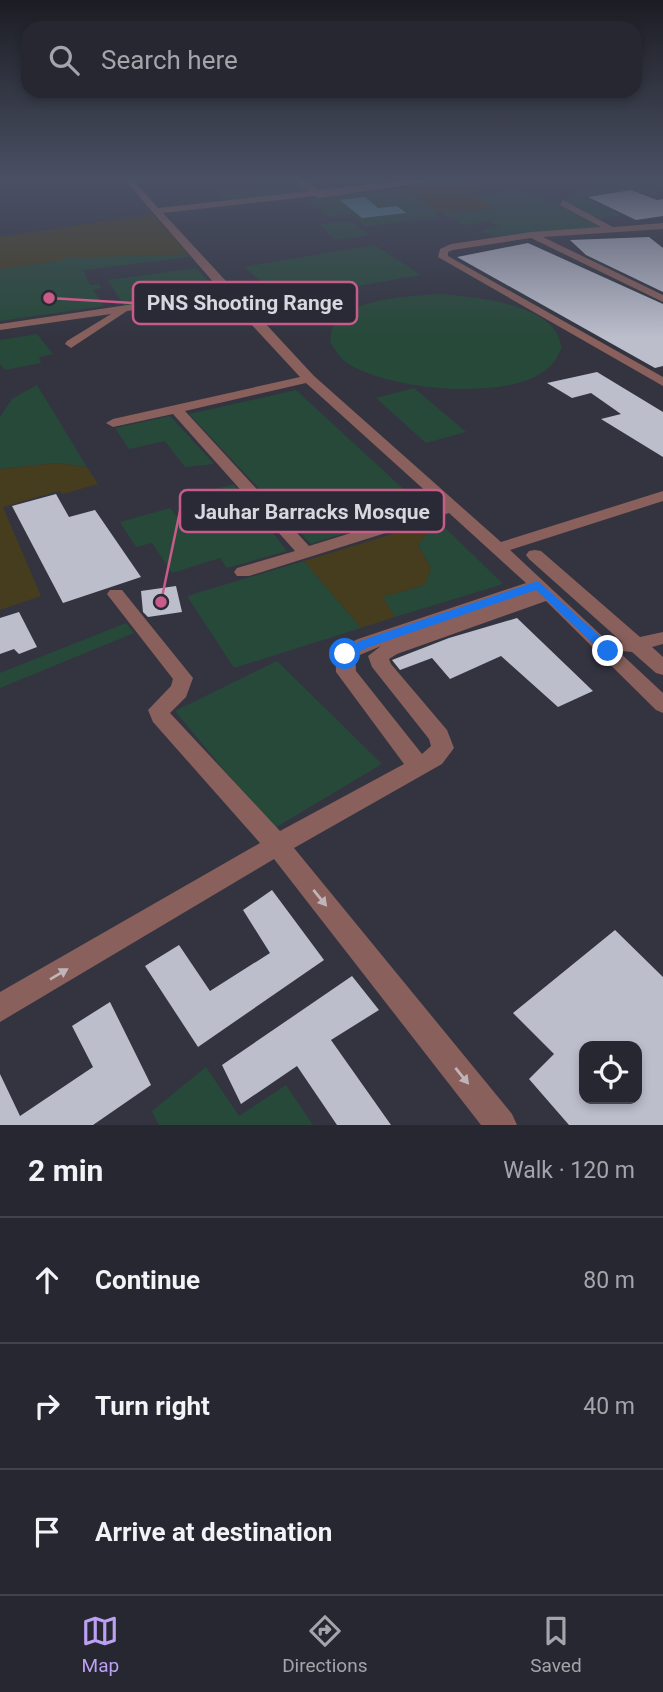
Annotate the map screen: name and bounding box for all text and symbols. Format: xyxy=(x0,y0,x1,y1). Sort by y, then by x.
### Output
search box xyxy=(21,21,642,98)
icon: search xyxy=(45,41,83,79)
text: Search here xyxy=(101,45,238,75)
callout: PNS Shooting Range xyxy=(133,282,357,324)
text: PNS Shooting Range xyxy=(147,291,343,315)
callout: Jauhar Barracks Mosque xyxy=(180,490,444,532)
text: Jauhar Barracks Mosque xyxy=(194,500,430,524)
route end xyxy=(592,635,623,666)
route start xyxy=(329,638,360,669)
one-way arrow xyxy=(312,888,327,906)
one-way arrow xyxy=(49,967,68,980)
map controls xyxy=(579,1041,642,1104)
button: locate xyxy=(579,1041,642,1104)
one-way arrow xyxy=(454,1066,469,1084)
text: 2 min xyxy=(28,1153,103,1188)
text: Walk · 120 m xyxy=(503,1157,635,1184)
icon: ahead xyxy=(28,1261,66,1299)
text: Continue xyxy=(95,1265,200,1295)
text: 80 m xyxy=(583,1267,635,1294)
icon: right xyxy=(28,1387,66,1425)
text: Turn right xyxy=(95,1391,210,1421)
text: 40 m xyxy=(583,1393,635,1420)
icon: arrive xyxy=(28,1513,66,1551)
text: Arrive at destination xyxy=(95,1517,332,1547)
tab: Map xyxy=(81,1612,119,1677)
tab: Directions xyxy=(282,1612,367,1677)
tab: Saved xyxy=(530,1612,582,1677)

